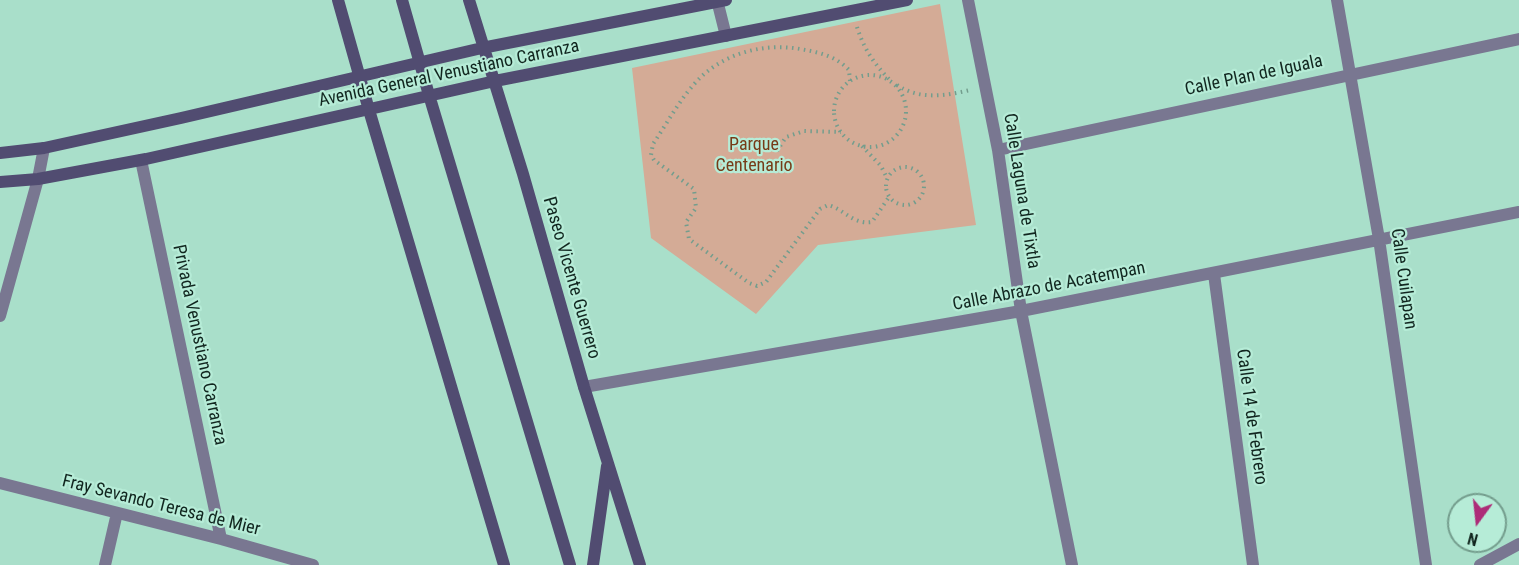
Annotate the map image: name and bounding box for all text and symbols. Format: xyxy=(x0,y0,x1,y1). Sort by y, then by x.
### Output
street label: Avenida General Venustiano Carranza xyxy=(317,36,581,112)
street label: Calle Plan de Iguala xyxy=(1183,51,1325,101)
street label: Calle Laguna de Tixtla xyxy=(998,112,1044,270)
park label: Parque Centenario xyxy=(715,134,793,176)
street label: Paseo Vicente Guerrero xyxy=(538,195,604,361)
street label: Calle Cuilapan xyxy=(1385,227,1421,331)
street label: Privada Venustiano Carranza xyxy=(167,243,231,447)
street label: Calle Abrazo de Acatempan xyxy=(951,258,1147,316)
street label: Calle 14 de Febrero xyxy=(1231,348,1271,486)
street label: Fray Sevando Teresa de Mier xyxy=(60,471,262,541)
north arrow xyxy=(1447,493,1507,553)
text: N xyxy=(1466,528,1480,549)

